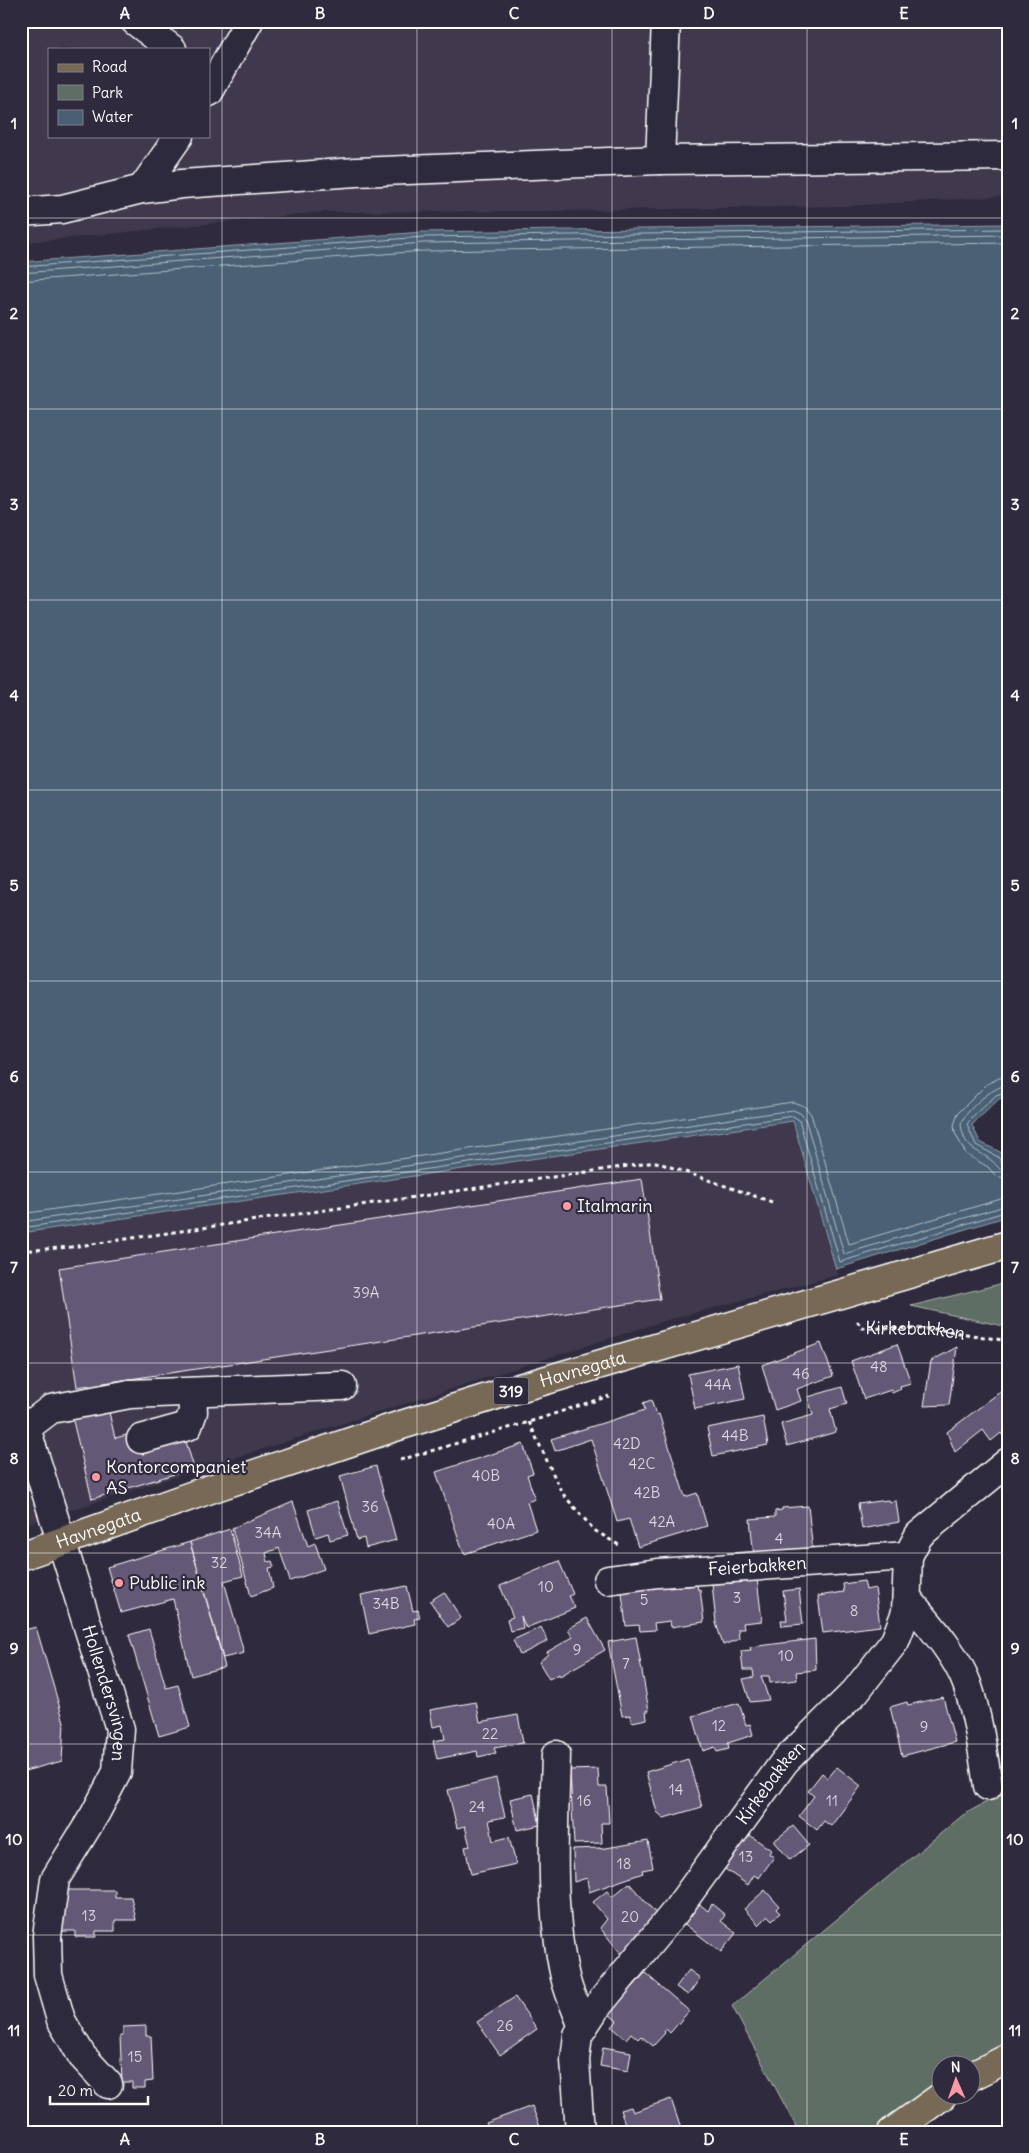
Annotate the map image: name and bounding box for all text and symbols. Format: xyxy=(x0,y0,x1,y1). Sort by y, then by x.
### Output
text: A xyxy=(120,3,130,23)
text: B xyxy=(315,3,326,23)
text: C xyxy=(509,3,520,23)
text: D xyxy=(703,3,715,23)
text: E xyxy=(899,3,909,23)
legend xyxy=(48,48,210,138)
text: Road xyxy=(92,57,127,76)
text: Park xyxy=(92,83,123,102)
text: Water xyxy=(92,107,133,126)
text: 1 xyxy=(11,113,17,133)
text: 1 xyxy=(1012,113,1018,133)
text: 2 xyxy=(10,303,19,323)
text: 2 xyxy=(1011,303,1020,323)
text: 3 xyxy=(9,494,19,514)
text: 3 xyxy=(1010,494,1020,514)
text: 4 xyxy=(9,685,19,705)
text: 4 xyxy=(1010,685,1020,705)
text: 5 xyxy=(9,875,19,895)
text: 5 xyxy=(1010,875,1020,895)
text: 6 xyxy=(9,1066,19,1086)
text: 6 xyxy=(1010,1066,1020,1086)
place label: Italmarin xyxy=(577,1194,653,1217)
marker: Italmarin xyxy=(561,1200,573,1212)
text: 7 xyxy=(10,1257,18,1277)
text: 7 xyxy=(1011,1257,1019,1277)
house number: 39A xyxy=(353,1283,380,1302)
street label: Kirkebakken xyxy=(865,1316,967,1345)
street label: Havnegata xyxy=(537,1345,628,1392)
house number: 48 xyxy=(870,1357,888,1376)
house number: 46 xyxy=(792,1364,810,1383)
house number: 44A xyxy=(705,1375,732,1394)
road number: 319 xyxy=(494,1378,528,1404)
house number: 44B xyxy=(721,1426,749,1445)
house number: 42D xyxy=(613,1434,641,1453)
text: 8 xyxy=(9,1448,19,1468)
text: 8 xyxy=(1010,1448,1020,1468)
house number: 42C xyxy=(629,1454,656,1473)
place label: Kontorcompaniet AS xyxy=(106,1455,246,1499)
house number: 40B xyxy=(472,1466,500,1485)
marker: Kontorcompaniet AS xyxy=(90,1471,102,1483)
house number: 42B xyxy=(634,1483,661,1502)
house number: 36 xyxy=(361,1497,379,1516)
street label: Havnegata xyxy=(52,1503,144,1554)
house number: 42A xyxy=(649,1512,676,1531)
house number: 40A xyxy=(487,1514,515,1533)
house number: 34A xyxy=(255,1523,282,1542)
house number: 4 xyxy=(775,1529,784,1548)
street label: Feierbakken xyxy=(707,1551,807,1581)
house number: 32 xyxy=(211,1553,227,1572)
place label: Public ink xyxy=(129,1571,205,1594)
marker: Public ink xyxy=(113,1577,125,1589)
house number: 10 xyxy=(538,1577,554,1596)
house number: 3 xyxy=(733,1588,741,1607)
house number: 5 xyxy=(640,1590,648,1609)
house number: 34B xyxy=(372,1594,400,1613)
house number: 8 xyxy=(850,1601,858,1620)
street label: Hollendersvingen xyxy=(77,1622,132,1762)
text: 9 xyxy=(9,1638,19,1658)
text: 9 xyxy=(1010,1638,1020,1658)
house number: 9 xyxy=(573,1640,581,1659)
house number: 10 xyxy=(778,1646,794,1665)
house number: 7 xyxy=(622,1654,630,1673)
house number: 12 xyxy=(712,1716,726,1735)
house number: 9 xyxy=(920,1717,928,1736)
house number: 22 xyxy=(482,1724,498,1743)
street label: Kirkebakken xyxy=(731,1736,810,1829)
house number: 14 xyxy=(669,1780,684,1799)
house number: 16 xyxy=(577,1791,591,1810)
house number: 11 xyxy=(826,1791,838,1810)
house number: 24 xyxy=(469,1797,486,1816)
text: 10 xyxy=(6,1829,22,1849)
text: 10 xyxy=(1007,1829,1023,1849)
house number: 13 xyxy=(739,1847,753,1866)
house number: 18 xyxy=(617,1854,631,1873)
house number: 13 xyxy=(82,1906,96,1925)
house number: 20 xyxy=(621,1907,639,1926)
house number: 26 xyxy=(497,2016,513,2035)
text: 11 xyxy=(8,2020,20,2040)
text: 11 xyxy=(1009,2020,1021,2040)
house number: 15 xyxy=(128,2047,142,2066)
north arrow xyxy=(932,2056,982,2106)
text: N xyxy=(950,2058,961,2076)
scale bar xyxy=(50,2073,148,2105)
text: 20 m xyxy=(58,2081,93,2100)
text: A xyxy=(120,2129,130,2149)
text: B xyxy=(315,2129,326,2149)
text: C xyxy=(509,2129,520,2149)
text: D xyxy=(703,2129,715,2149)
text: E xyxy=(899,2129,909,2149)

